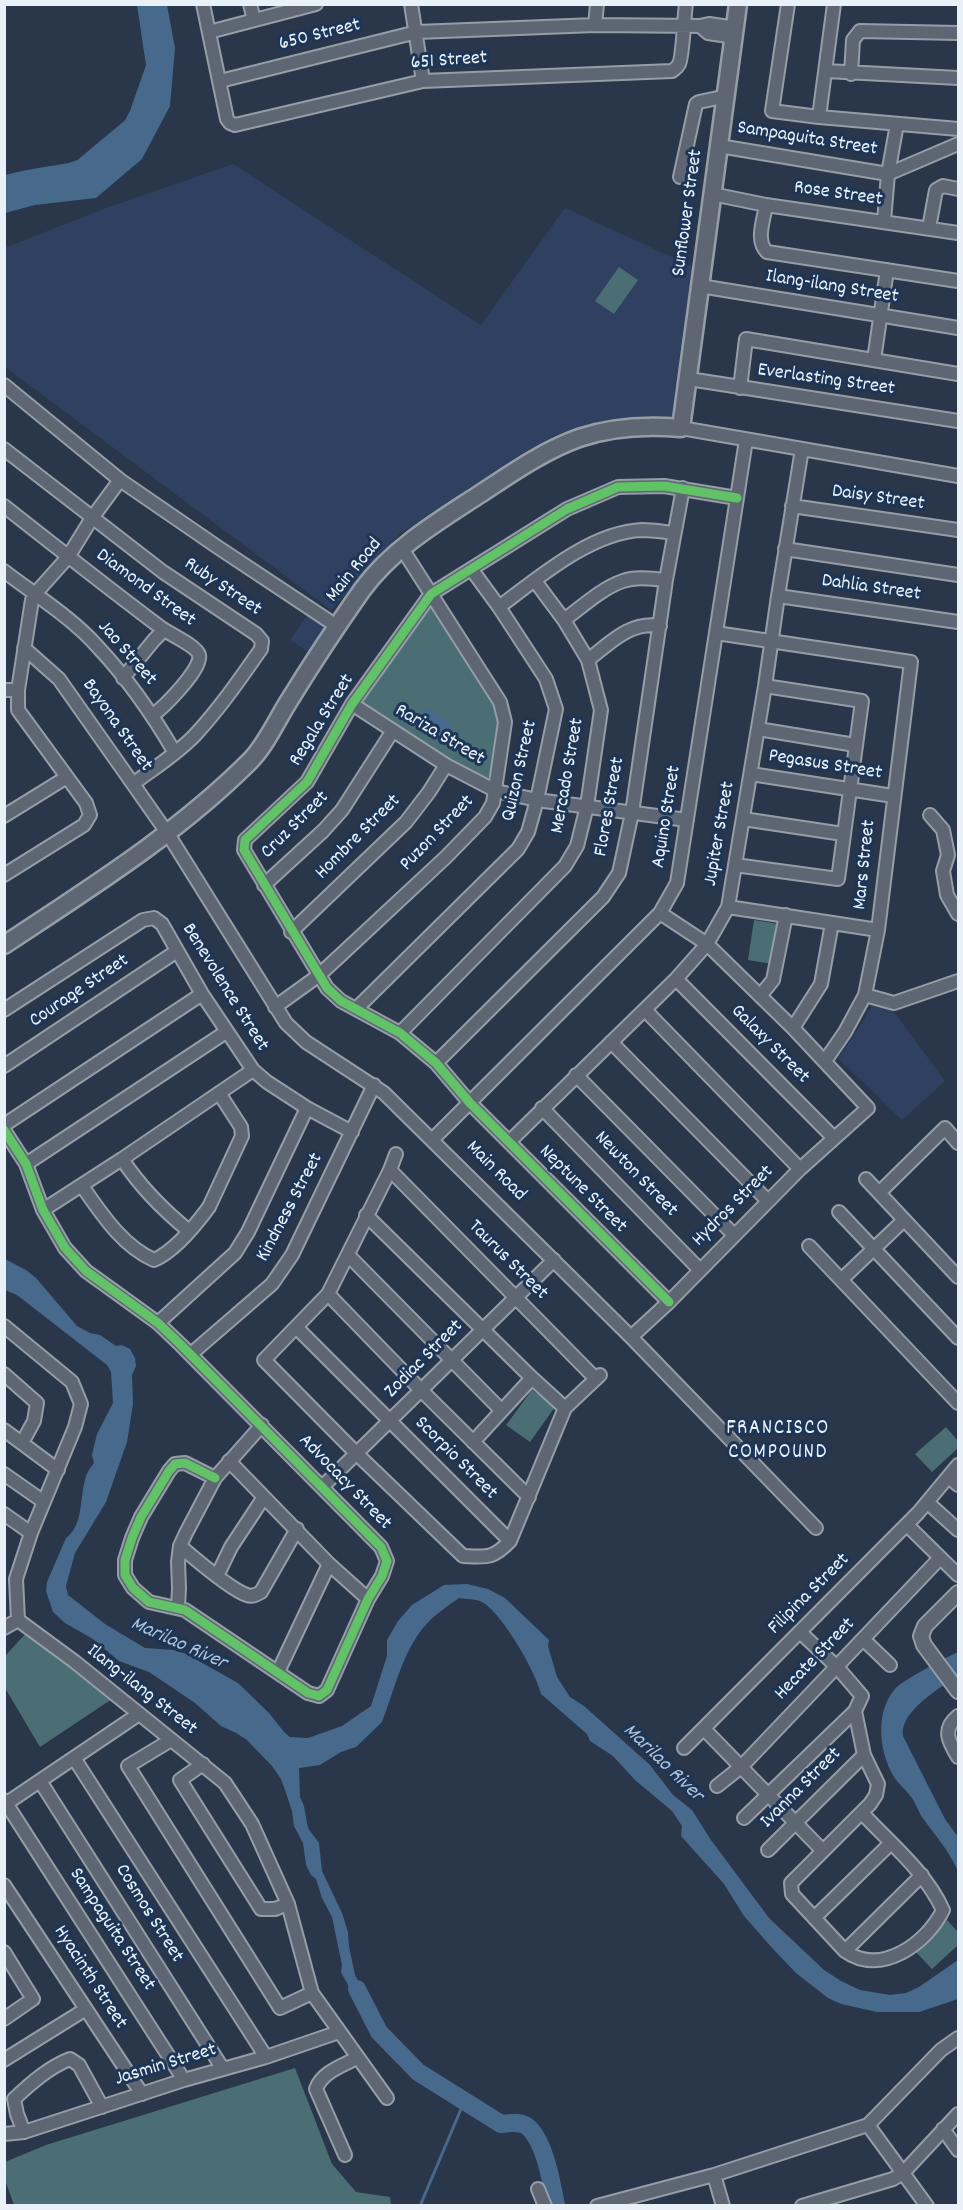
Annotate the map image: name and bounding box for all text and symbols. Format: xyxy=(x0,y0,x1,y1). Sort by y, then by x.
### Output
street label: 650 Street xyxy=(277,14,363,58)
street label: 651 Street xyxy=(410,47,488,77)
street label: Sampaguita Street xyxy=(735,117,879,163)
street label: Sunflower Street xyxy=(668,148,710,278)
street label: Rose Street xyxy=(792,177,884,213)
street label: Ilang-ilang Street xyxy=(764,266,900,310)
street label: Everlasting Street xyxy=(756,359,896,403)
street label: Daisy Street xyxy=(830,481,926,517)
street label: Main Road xyxy=(322,534,388,608)
street label: Diamond Street xyxy=(90,545,200,633)
street label: Ruby Street xyxy=(179,553,265,623)
street label: Dahlia Street xyxy=(820,570,922,608)
street label: Jao Street xyxy=(91,616,161,692)
street label: Regala Street xyxy=(285,671,361,771)
street label: Bayona Street xyxy=(75,675,157,777)
street label: Rariza Street xyxy=(390,700,488,772)
street label: Mercado Street xyxy=(547,716,591,836)
street label: Quizon Street xyxy=(498,718,544,824)
street label: Pegasus Street xyxy=(766,745,884,787)
street label: Flores Street xyxy=(590,755,632,859)
street label: Aquino Street xyxy=(648,764,688,870)
street label: Jupiter Street xyxy=(700,780,742,888)
street label: Cruz Street xyxy=(257,787,335,865)
street label: Hombre Street xyxy=(311,790,407,886)
street label: Puzon Street xyxy=(396,791,480,877)
street label: Mars Street xyxy=(849,819,883,911)
street label: Benevolence Street xyxy=(175,920,273,1056)
street label: Courage Street xyxy=(26,950,134,1034)
street label: Galaxy Street xyxy=(724,1000,814,1090)
street label: Newton Street xyxy=(588,1127,682,1223)
street label: Main Road xyxy=(460,1137,530,1207)
street label: Neptune Street xyxy=(533,1141,631,1239)
street label: Kindness Street xyxy=(252,1150,330,1266)
street label: Hydros Street xyxy=(688,1161,780,1253)
street label: Taurus Street xyxy=(462,1216,552,1306)
street label: Zodiac Street xyxy=(381,1316,469,1404)
street label: Scorpio Street xyxy=(408,1412,502,1506)
district label: FRANCISCO COMPOUND xyxy=(726,1417,830,1467)
street label: Advocacy Street xyxy=(292,1430,396,1536)
street label: Filipina Street xyxy=(764,1549,856,1641)
water label: Marilao River xyxy=(126,1613,230,1677)
street label: Hecate Street xyxy=(771,1614,861,1706)
street label: Ilang-ilang Street xyxy=(81,1640,201,1742)
water label: Marilao River xyxy=(616,1719,708,1809)
street label: Ivanna Street xyxy=(756,1743,848,1835)
street label: Cosmos Street xyxy=(108,1860,188,1968)
street label: Sampaguita Street xyxy=(62,1864,160,1996)
street label: Hyacinth Street xyxy=(47,1922,131,2034)
street label: Jasmin Street xyxy=(112,2039,220,2093)

